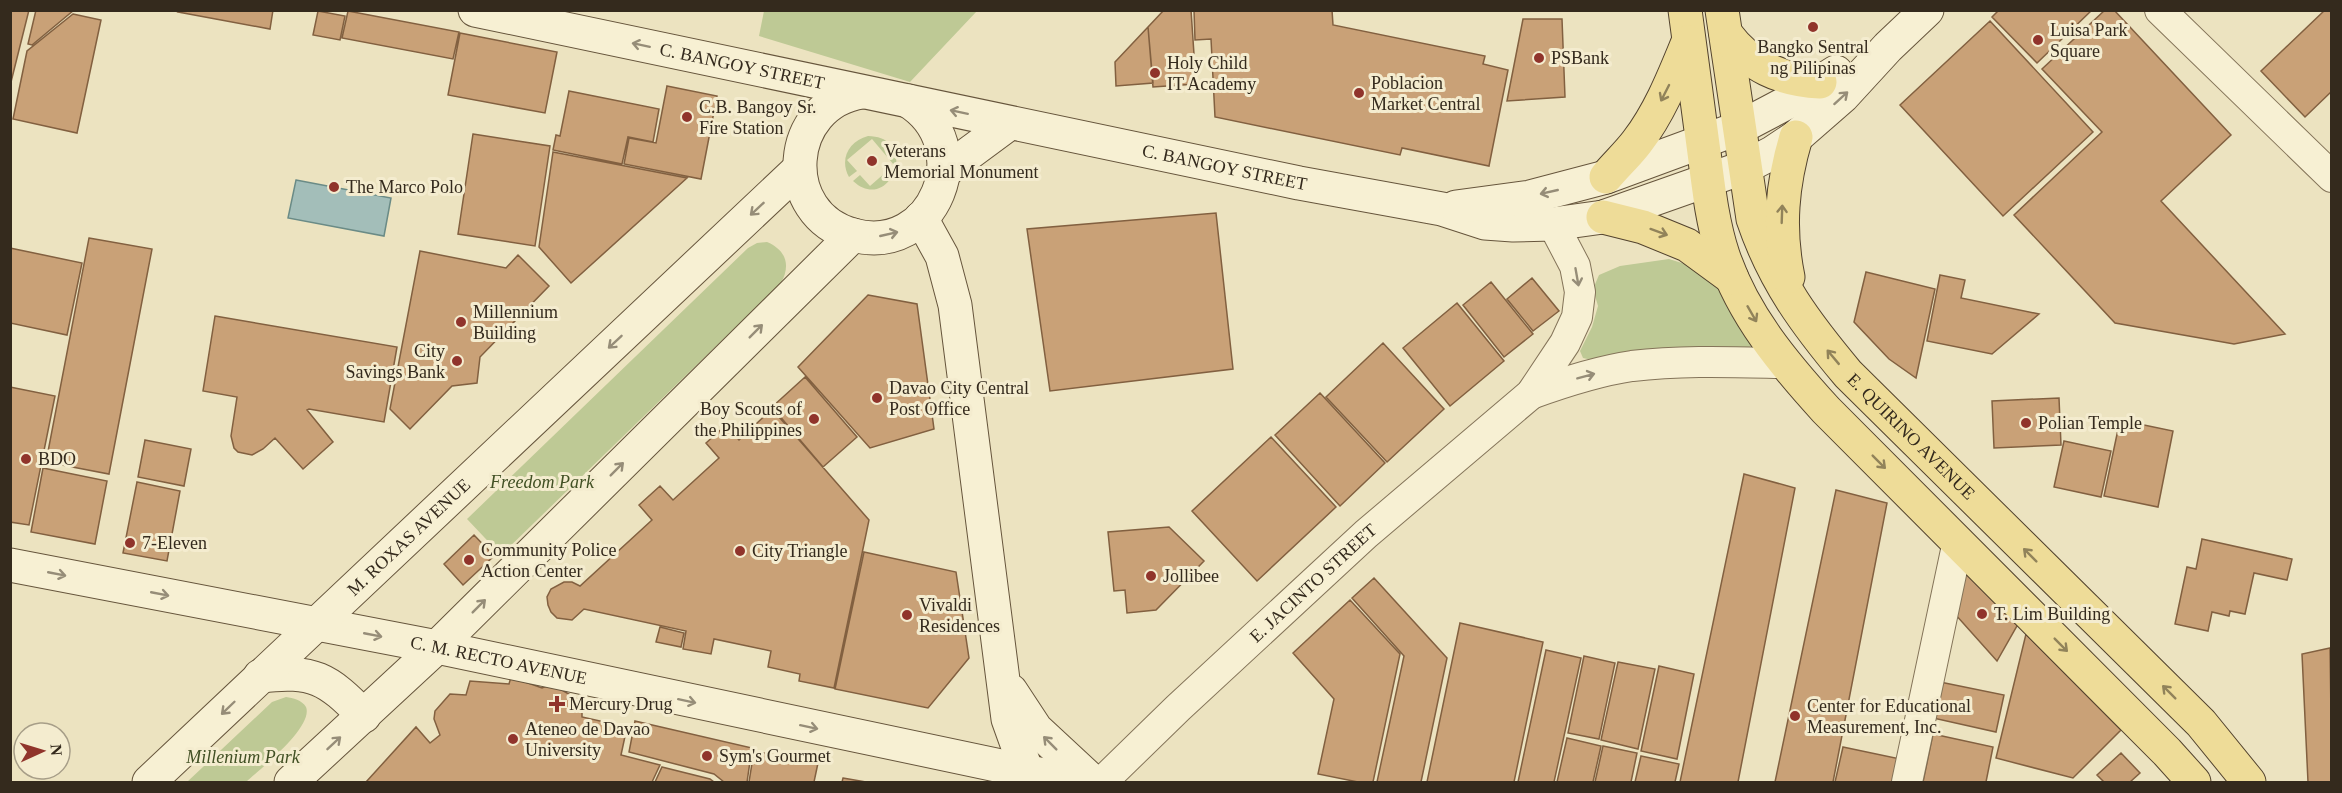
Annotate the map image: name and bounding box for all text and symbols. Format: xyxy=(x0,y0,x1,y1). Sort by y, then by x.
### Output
marker: Bangko Sentral ng Pilipinas xyxy=(1806,20,1820,34)
place label: Luisa Park Square xyxy=(2050,20,2127,61)
marker: Luisa Park Square xyxy=(2031,33,2045,47)
place label: Bangko Sentral ng Pilipinas xyxy=(1757,37,1869,78)
one-way arrow xyxy=(631,39,651,50)
street label: C. BANGOY STREET xyxy=(658,39,826,93)
place label: PSBank xyxy=(1551,48,1609,68)
marker: PSBank xyxy=(1532,51,1546,65)
place label: Holy Child IT Academy xyxy=(1167,53,1256,94)
marker: Holy Child IT Academy xyxy=(1148,66,1162,80)
place label: Poblacion Market Central xyxy=(1371,73,1480,114)
one-way arrow xyxy=(1659,84,1671,102)
marker: Poblacion Market Central xyxy=(1352,86,1366,100)
one-way arrow xyxy=(1833,91,1848,105)
place label: C.B. Bangoy Sr. Fire Station xyxy=(699,97,817,138)
one-way arrow xyxy=(950,106,969,117)
marker: C.B. Bangoy Sr. Fire Station xyxy=(680,110,694,124)
street label: C. BANGOY STREET xyxy=(1140,140,1309,194)
place label: Veterans Memorial Monument xyxy=(884,141,1038,182)
marker: Veterans Memorial Monument xyxy=(865,154,879,168)
place label: The Marco Polo xyxy=(346,177,463,197)
marker: The Marco Polo xyxy=(327,180,341,194)
one-way arrow xyxy=(1540,187,1559,199)
one-way arrow xyxy=(749,201,764,216)
one-way arrow xyxy=(1777,205,1788,225)
one-way arrow xyxy=(879,228,898,240)
one-way arrow xyxy=(1650,228,1668,239)
one-way arrow xyxy=(1572,266,1583,286)
place label: Millennium Building xyxy=(473,302,558,343)
one-way arrow xyxy=(1747,305,1758,323)
marker: Millennium Building xyxy=(454,315,468,329)
one-way arrow xyxy=(748,324,763,339)
one-way arrow xyxy=(608,335,623,349)
place label: City Savings Bank xyxy=(345,341,445,382)
one-way arrow xyxy=(1827,349,1840,365)
marker: City Savings Bank xyxy=(450,354,464,368)
street label: E. QUIRINO AVENUE xyxy=(1843,369,1979,504)
one-way arrow xyxy=(1577,370,1596,381)
place label: Davao City Central Post Office xyxy=(889,378,1029,419)
marker: Davao City Central Post Office xyxy=(870,391,884,405)
place label: Boy Scouts of the Philippines xyxy=(695,399,802,440)
marker: Boy Scouts of the Philippines xyxy=(807,412,821,426)
place label: Polian Temple xyxy=(2038,413,2142,433)
marker: Polian Temple xyxy=(2019,416,2033,430)
place label: BDO xyxy=(38,449,76,469)
marker: BDO xyxy=(19,452,33,466)
one-way arrow xyxy=(1871,454,1886,469)
one-way arrow xyxy=(610,461,625,476)
park label: Freedom Park xyxy=(489,472,595,492)
street label: M. ROXAS AVENUE xyxy=(343,474,474,600)
street label: E. JACINTO STREET xyxy=(1246,520,1380,647)
place label: 7-Eleven xyxy=(142,533,207,553)
marker: 7-Eleven xyxy=(123,536,137,550)
place label: Community Police Action Center xyxy=(481,540,617,581)
place label: City Triangle xyxy=(752,541,848,561)
marker: City Triangle xyxy=(733,544,747,558)
one-way arrow xyxy=(2023,547,2038,562)
marker: Community Police Action Center xyxy=(462,553,476,567)
place label: Jollibee xyxy=(1163,566,1219,586)
one-way arrow xyxy=(46,569,66,580)
marker: Jollibee xyxy=(1144,569,1158,583)
one-way arrow xyxy=(150,589,170,600)
place label: Vivaldi Residences xyxy=(919,595,1000,636)
one-way arrow xyxy=(471,599,486,614)
place label: T. Lim Building xyxy=(1994,604,2110,624)
marker: T. Lim Building xyxy=(1975,607,1989,621)
marker: Vivaldi Residences xyxy=(900,608,914,622)
one-way arrow xyxy=(363,630,382,641)
street label: C. M. RECTO AVENUE xyxy=(409,632,589,688)
one-way arrow xyxy=(2053,637,2068,652)
one-way arrow xyxy=(2161,684,2176,699)
place label: Mercury Drug xyxy=(569,694,672,714)
one-way arrow xyxy=(677,695,696,707)
place label: Center for Educational Measurement, Inc. xyxy=(1807,696,1971,737)
marker: Mercury Drug xyxy=(550,697,564,711)
one-way arrow xyxy=(220,701,235,715)
marker: Center for Educational Measurement, Inc. xyxy=(1788,709,1802,723)
place label: Ateneo de Davao University xyxy=(525,719,650,760)
north arrow xyxy=(12,721,72,781)
one-way arrow xyxy=(800,721,819,733)
marker: Ateneo de Davao University xyxy=(506,732,520,746)
one-way arrow xyxy=(1043,735,1057,750)
one-way arrow xyxy=(326,736,341,750)
text: N xyxy=(48,744,65,757)
place label: Sym's Gourmet xyxy=(719,746,831,766)
park label: Millenium Park xyxy=(185,747,301,767)
marker: Sym's Gourmet xyxy=(700,749,714,763)

